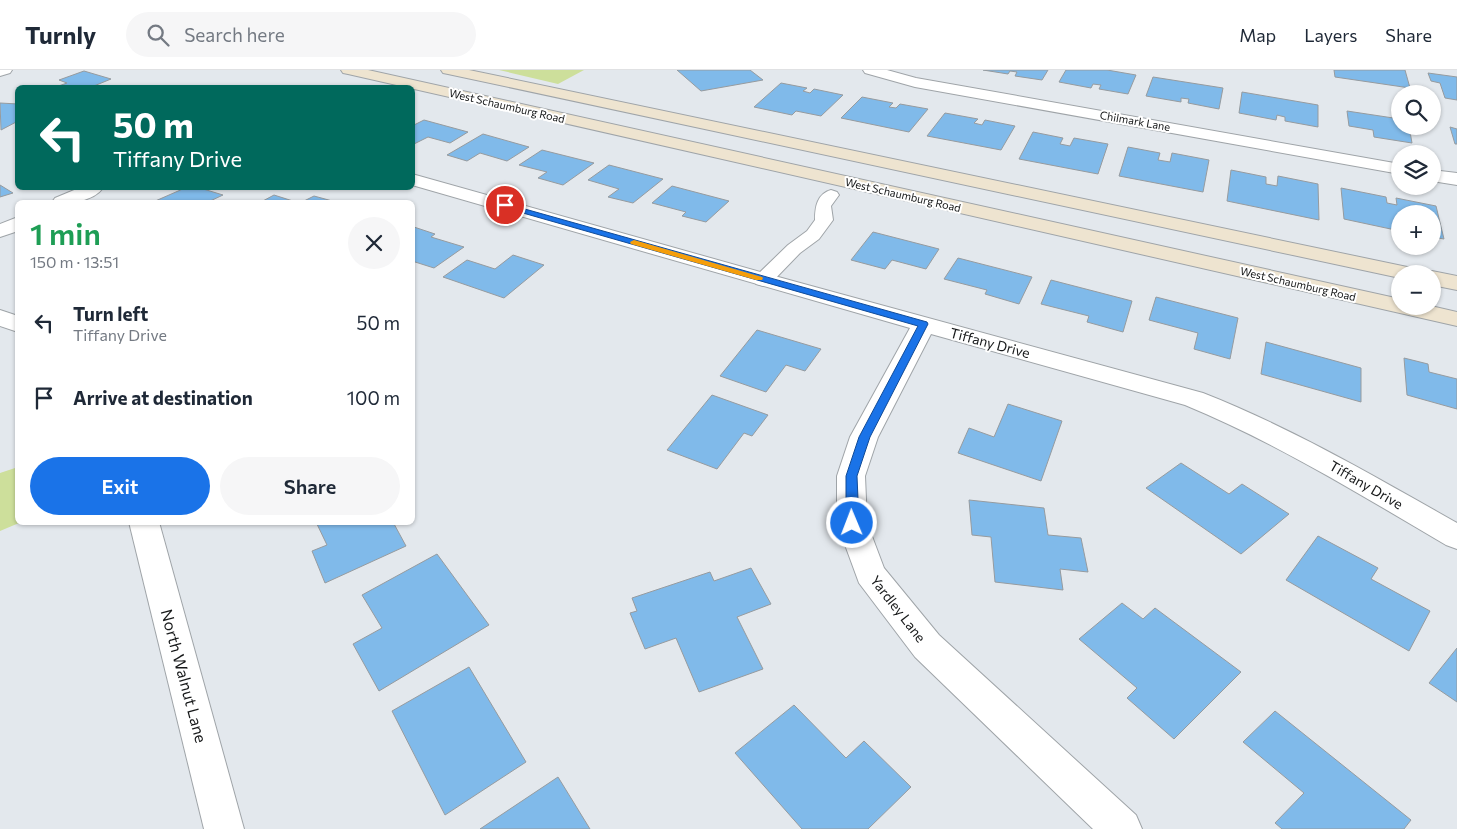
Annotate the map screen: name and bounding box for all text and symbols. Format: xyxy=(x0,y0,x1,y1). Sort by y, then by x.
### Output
search box xyxy=(126,12,476,57)
text: Turnly xyxy=(25,20,96,49)
icon: search xyxy=(144,21,172,49)
text: Search here xyxy=(184,23,285,46)
text: Map xyxy=(1239,24,1276,46)
text: Layers xyxy=(1304,24,1357,46)
text: Share xyxy=(1385,24,1432,46)
map controls xyxy=(1391,85,1441,315)
button: search xyxy=(1391,85,1441,135)
street label: West Schaumburg Road xyxy=(448,86,566,125)
text: 50 m xyxy=(113,102,194,145)
icon: left xyxy=(30,105,95,170)
street label: Chilmark Lane xyxy=(1099,108,1172,133)
text: Tiffany Drive xyxy=(113,145,242,172)
button: layers xyxy=(1391,145,1441,195)
street label: West Schaumburg Road xyxy=(844,175,962,214)
pin xyxy=(484,184,526,226)
icon: arrive xyxy=(491,191,519,219)
button: + xyxy=(1391,205,1441,255)
text: 1 min xyxy=(30,214,101,251)
button: close xyxy=(348,217,400,269)
text: 150 m · 13:51 xyxy=(30,252,119,271)
street label: West Schaumburg Road xyxy=(1239,264,1357,303)
button: − xyxy=(1391,265,1441,315)
text: Turn left xyxy=(73,302,148,325)
icon: left xyxy=(30,309,58,337)
text: 50 m xyxy=(356,311,400,334)
street label: Tiffany Drive xyxy=(948,324,1032,361)
text: Tiffany Drive xyxy=(73,325,167,344)
icon: arrive xyxy=(30,384,58,412)
text: Arrive at destination xyxy=(73,386,253,409)
text: 100 m xyxy=(347,386,400,409)
button: Exit xyxy=(30,457,210,515)
button: Share xyxy=(220,457,400,515)
street label: Tiffany Drive xyxy=(1326,457,1406,512)
position arrow xyxy=(825,496,877,548)
street label: Yardley Lane xyxy=(867,572,930,645)
street label: North Walnut Lane xyxy=(158,607,211,745)

